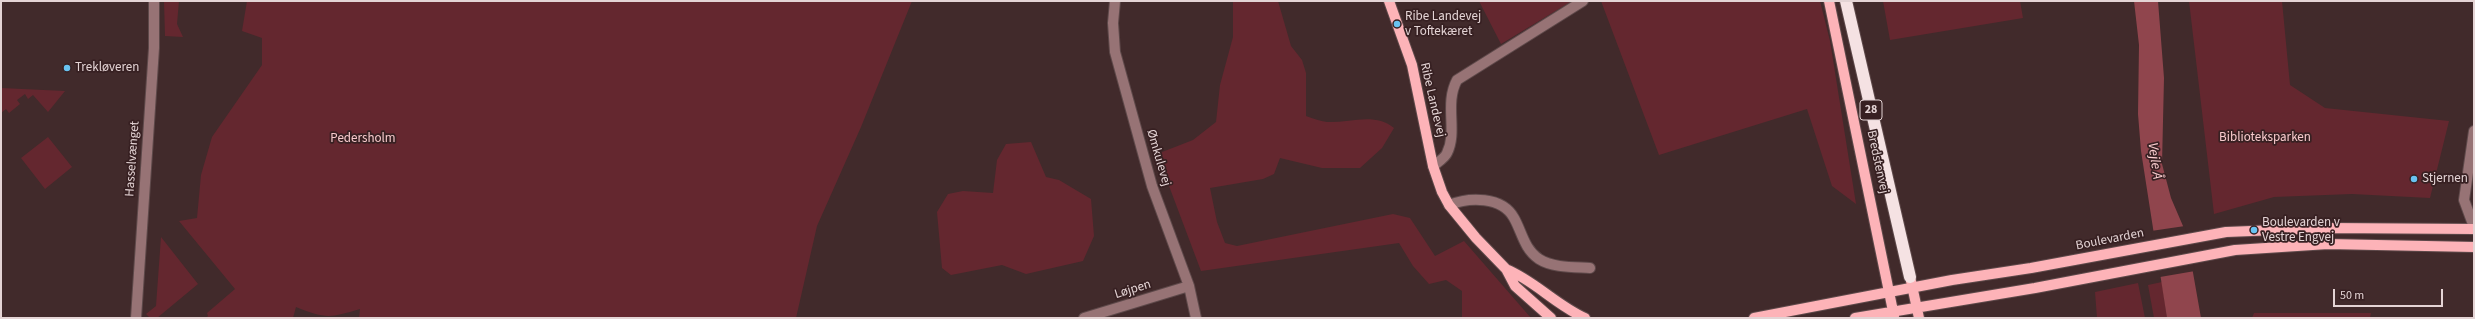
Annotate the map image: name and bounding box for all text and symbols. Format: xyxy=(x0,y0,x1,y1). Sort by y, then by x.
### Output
place label: Ribe Landevej v Toftekæret xyxy=(1405,9,1481,40)
marker: Ribe Landevej v Toftekæret xyxy=(1392,19,1402,29)
place label: Trekløveren xyxy=(75,60,139,76)
street label: Ribe Landevej xyxy=(1416,61,1448,139)
marker: Trekløveren xyxy=(62,63,72,73)
road number: 28 xyxy=(1860,100,1882,120)
street label: Hasselvænget xyxy=(123,121,143,197)
street label: Ømkulevej xyxy=(1142,128,1174,188)
street label: Bredstenvej xyxy=(1863,129,1891,195)
park label: Biblioteksparken xyxy=(2219,130,2311,146)
park label: Pedersholm xyxy=(330,131,396,147)
water label: Vejle Å xyxy=(2143,142,2165,180)
place label: Stjernen xyxy=(2422,171,2468,187)
marker: Stjernen xyxy=(2409,174,2419,184)
place label: Boulevarden v Vestre Engvej xyxy=(2262,215,2340,246)
marker: Boulevarden v Vestre Engvej xyxy=(2249,225,2259,235)
street label: Boulevarden xyxy=(2075,226,2145,254)
street label: Løjpen xyxy=(1113,277,1153,303)
scale bar xyxy=(2335,281,2445,307)
text: 50 m xyxy=(2340,287,2364,304)

